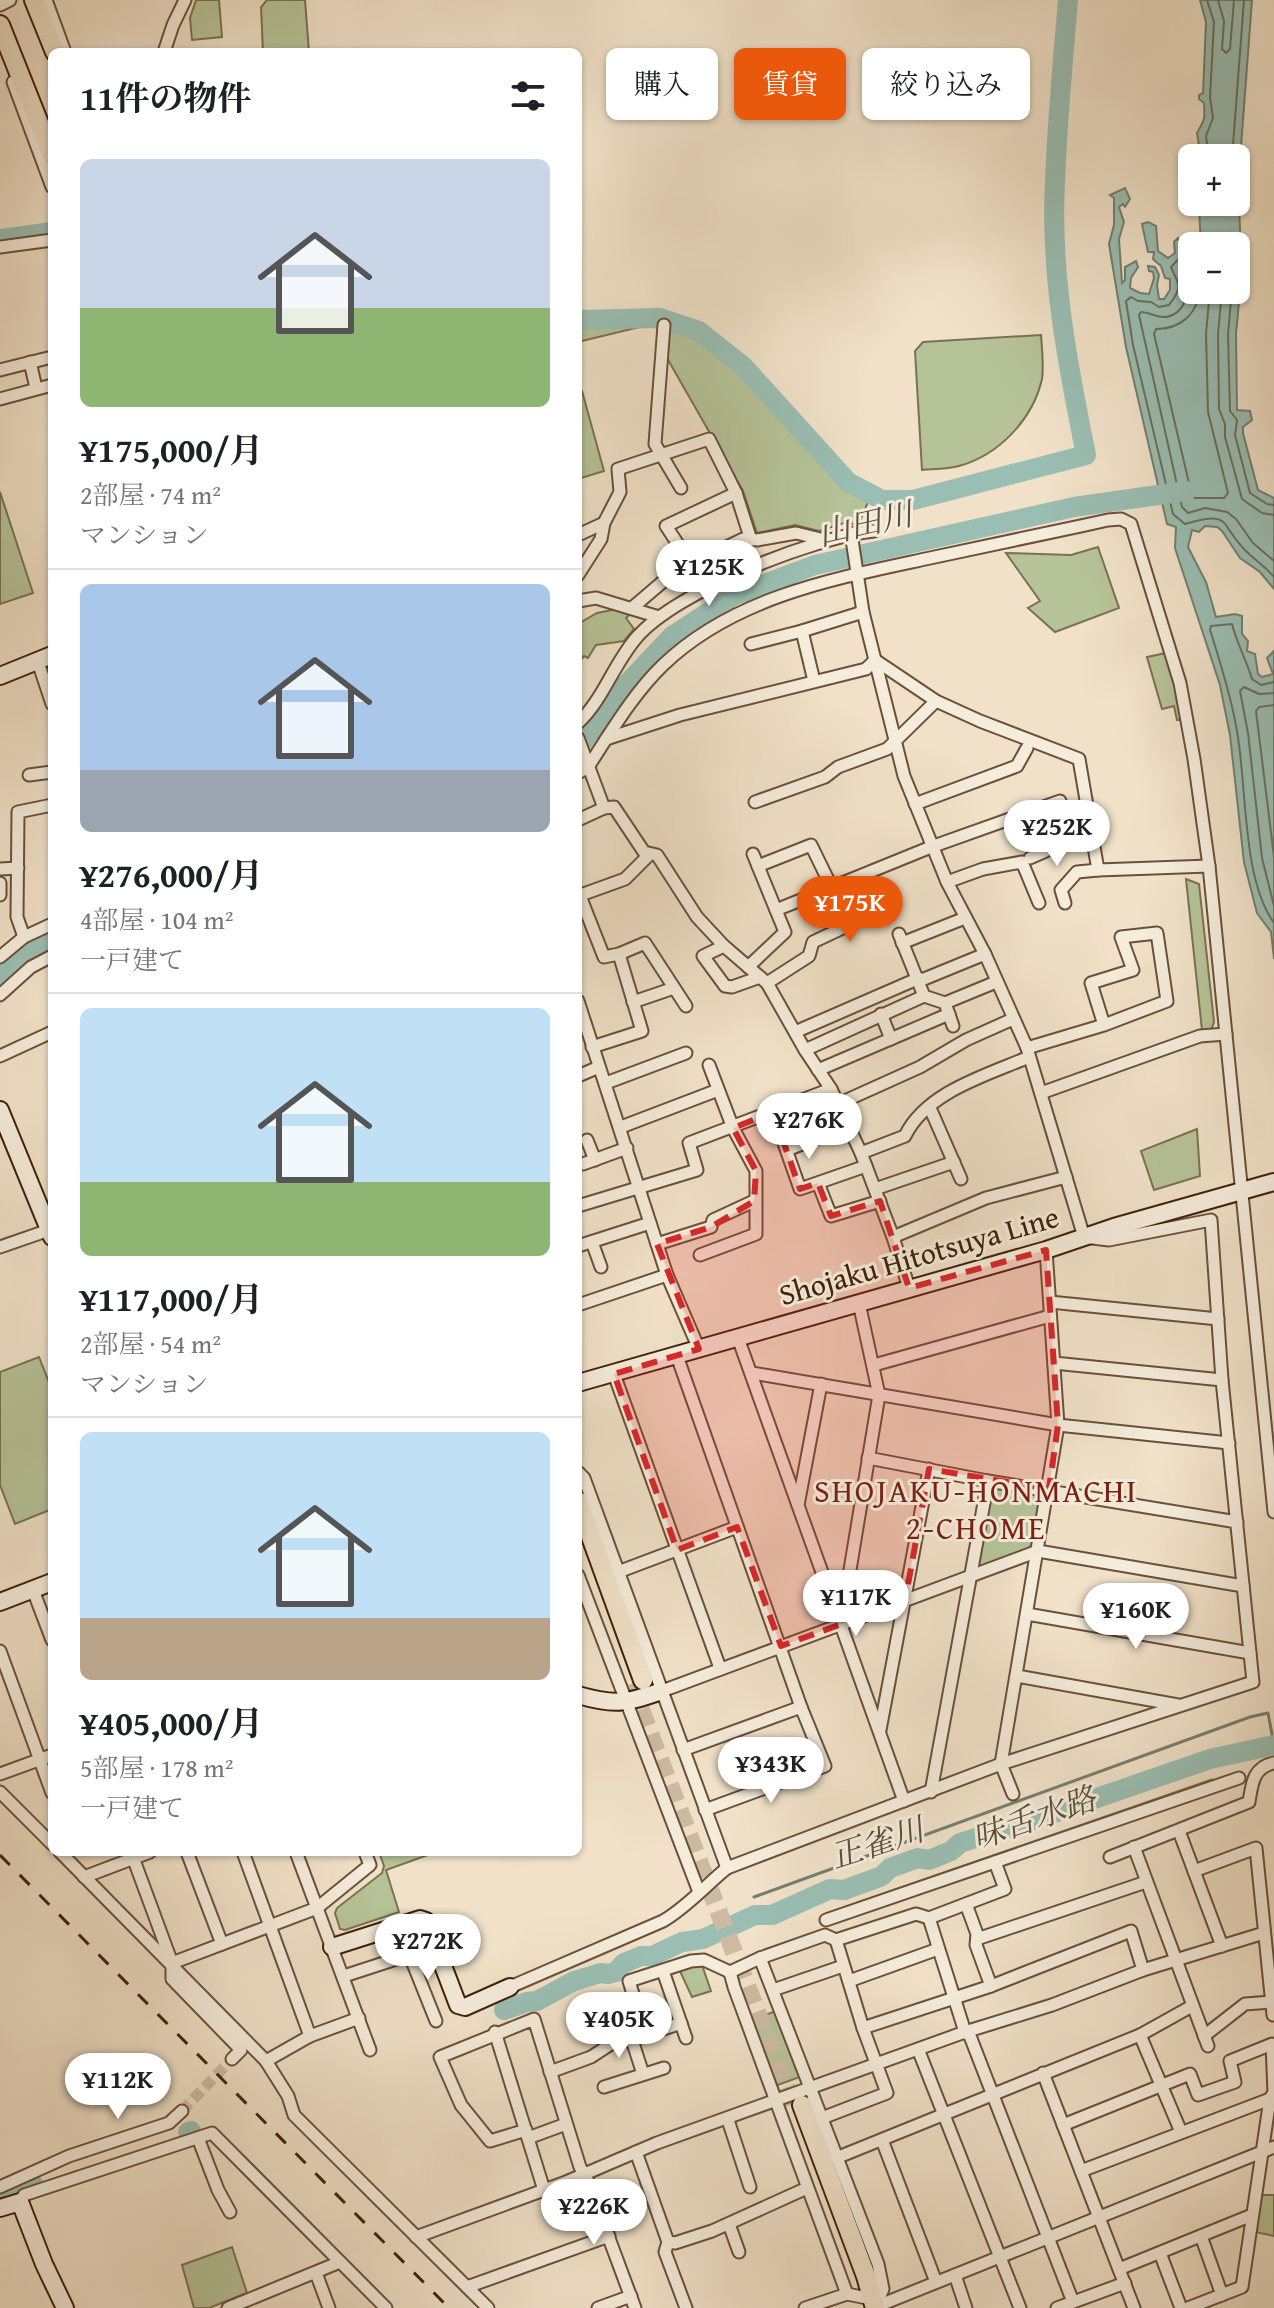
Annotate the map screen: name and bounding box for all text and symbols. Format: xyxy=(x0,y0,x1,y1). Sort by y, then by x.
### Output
chip: 購入 xyxy=(606,48,718,120)
chip: 賃貸 xyxy=(734,48,846,120)
chip: 絞り込み xyxy=(862,48,1030,120)
text: 11件の物件 xyxy=(80,73,251,122)
icon: filters xyxy=(506,74,550,118)
map controls xyxy=(1178,144,1250,304)
button: + xyxy=(1178,144,1250,216)
icon: home xyxy=(243,211,387,355)
button: − xyxy=(1178,232,1250,304)
text: ¥175,000/月 xyxy=(80,425,263,474)
text: 2部屋 · 74 m² xyxy=(80,475,221,514)
water label: 山田川 xyxy=(813,489,920,557)
text: マンション xyxy=(80,515,209,554)
pin: ¥125K xyxy=(653,540,765,608)
text: ¥125K xyxy=(674,546,744,585)
icon: home xyxy=(243,636,387,780)
pin: ¥252K xyxy=(1001,800,1113,868)
text: ¥252K xyxy=(1022,806,1092,845)
text: ¥276,000/月 xyxy=(80,850,263,899)
pin: ¥175K xyxy=(794,876,906,944)
text: ¥175K xyxy=(815,882,885,921)
text: 4部屋 · 104 m² xyxy=(80,900,234,939)
text: 一戸建て xyxy=(80,940,184,979)
icon: home xyxy=(243,1060,387,1204)
pin: ¥276K xyxy=(753,1093,865,1161)
text: ¥276K xyxy=(774,1099,844,1138)
street label: Shojaku Hitotsuya Line xyxy=(774,1194,1064,1316)
text: ¥117,000/月 xyxy=(80,1274,263,1323)
text: 2部屋 · 54 m² xyxy=(80,1324,221,1363)
text: マンション xyxy=(80,1364,209,1403)
district label: SHOJAKU-HONMACHI 2-CHOME xyxy=(814,1467,1138,1551)
icon: home xyxy=(243,1484,387,1628)
pin: ¥117K xyxy=(800,1570,912,1638)
text: ¥117K xyxy=(821,1576,891,1615)
pin: ¥160K xyxy=(1080,1583,1192,1651)
text: ¥160K xyxy=(1101,1589,1171,1628)
text: ¥405,000/月 xyxy=(80,1698,263,1747)
pin: ¥343K xyxy=(715,1737,827,1805)
text: ¥343K xyxy=(736,1743,806,1782)
text: 5部屋 · 178 m² xyxy=(80,1748,234,1787)
water label: 味舌水路 xyxy=(966,1774,1104,1861)
text: 一戸建て xyxy=(80,1788,184,1827)
water label: 正雀川 xyxy=(824,1804,933,1880)
pin: ¥272K xyxy=(372,1914,484,1982)
text: ¥272K xyxy=(393,1920,463,1959)
pin: ¥405K xyxy=(563,1992,675,2060)
text: ¥405K xyxy=(584,1998,654,2037)
pin: ¥112K xyxy=(62,2053,174,2121)
text: ¥112K xyxy=(83,2059,153,2098)
pin: ¥226K xyxy=(538,2179,650,2247)
text: ¥226K xyxy=(559,2185,629,2224)

